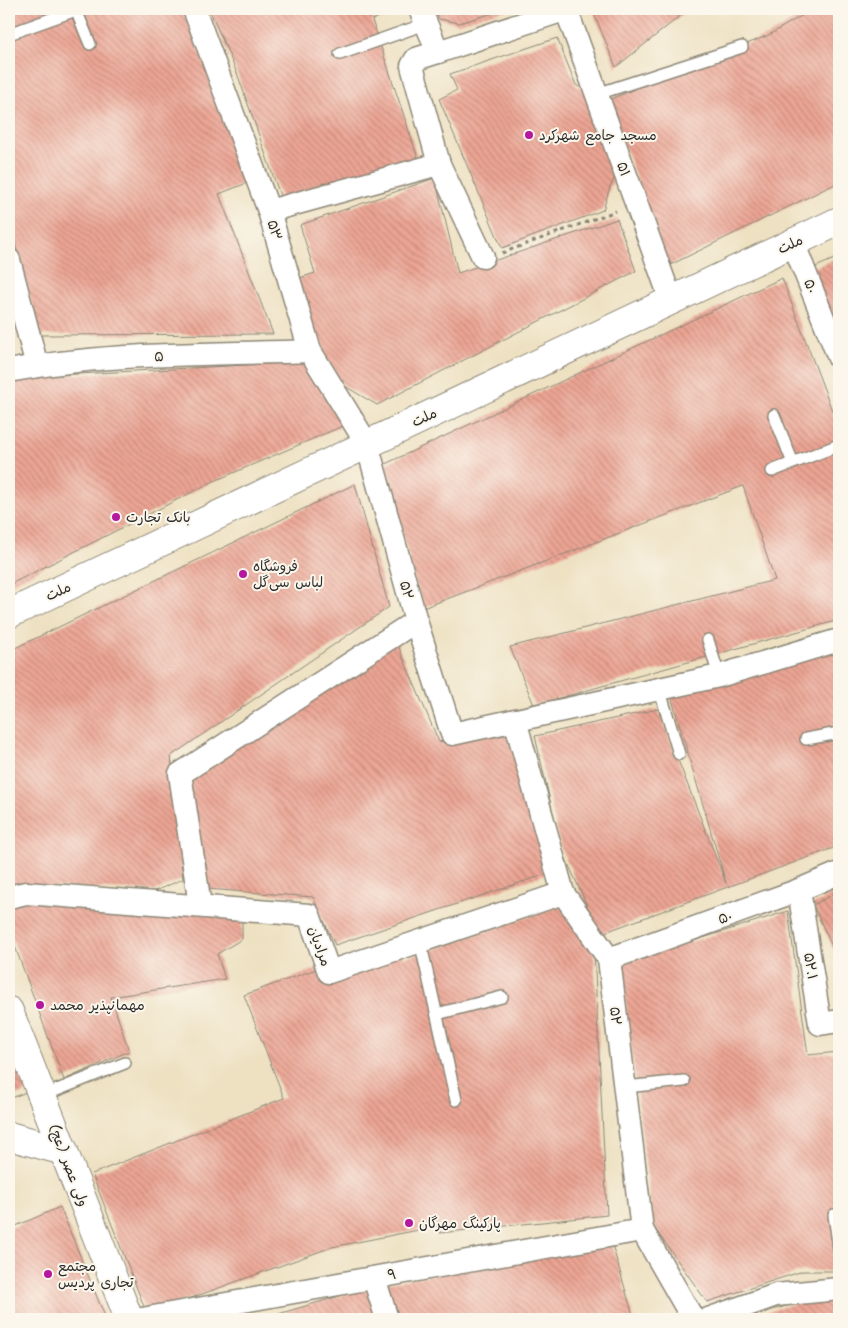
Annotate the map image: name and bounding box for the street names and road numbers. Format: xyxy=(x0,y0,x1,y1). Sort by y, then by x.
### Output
street label: ۵۱ xyxy=(610,159,636,180)
street label: ۵۳ xyxy=(261,217,287,243)
street label: ملت xyxy=(774,229,807,260)
street label: ۵۰ xyxy=(797,276,823,297)
street label: ۵ xyxy=(154,346,164,368)
street label: ملت xyxy=(408,402,441,433)
street label: ملت xyxy=(42,576,75,607)
street label: ۵۲ xyxy=(393,578,419,602)
street label: ۵۰ xyxy=(715,905,736,931)
street label: مرادیان xyxy=(302,923,336,970)
street label: ۵۲.۱ xyxy=(797,951,823,981)
street label: ۵۲ xyxy=(603,1006,627,1027)
street label: ولی عصر (عج) xyxy=(42,1121,94,1210)
street label: ۹ xyxy=(386,1263,398,1287)

